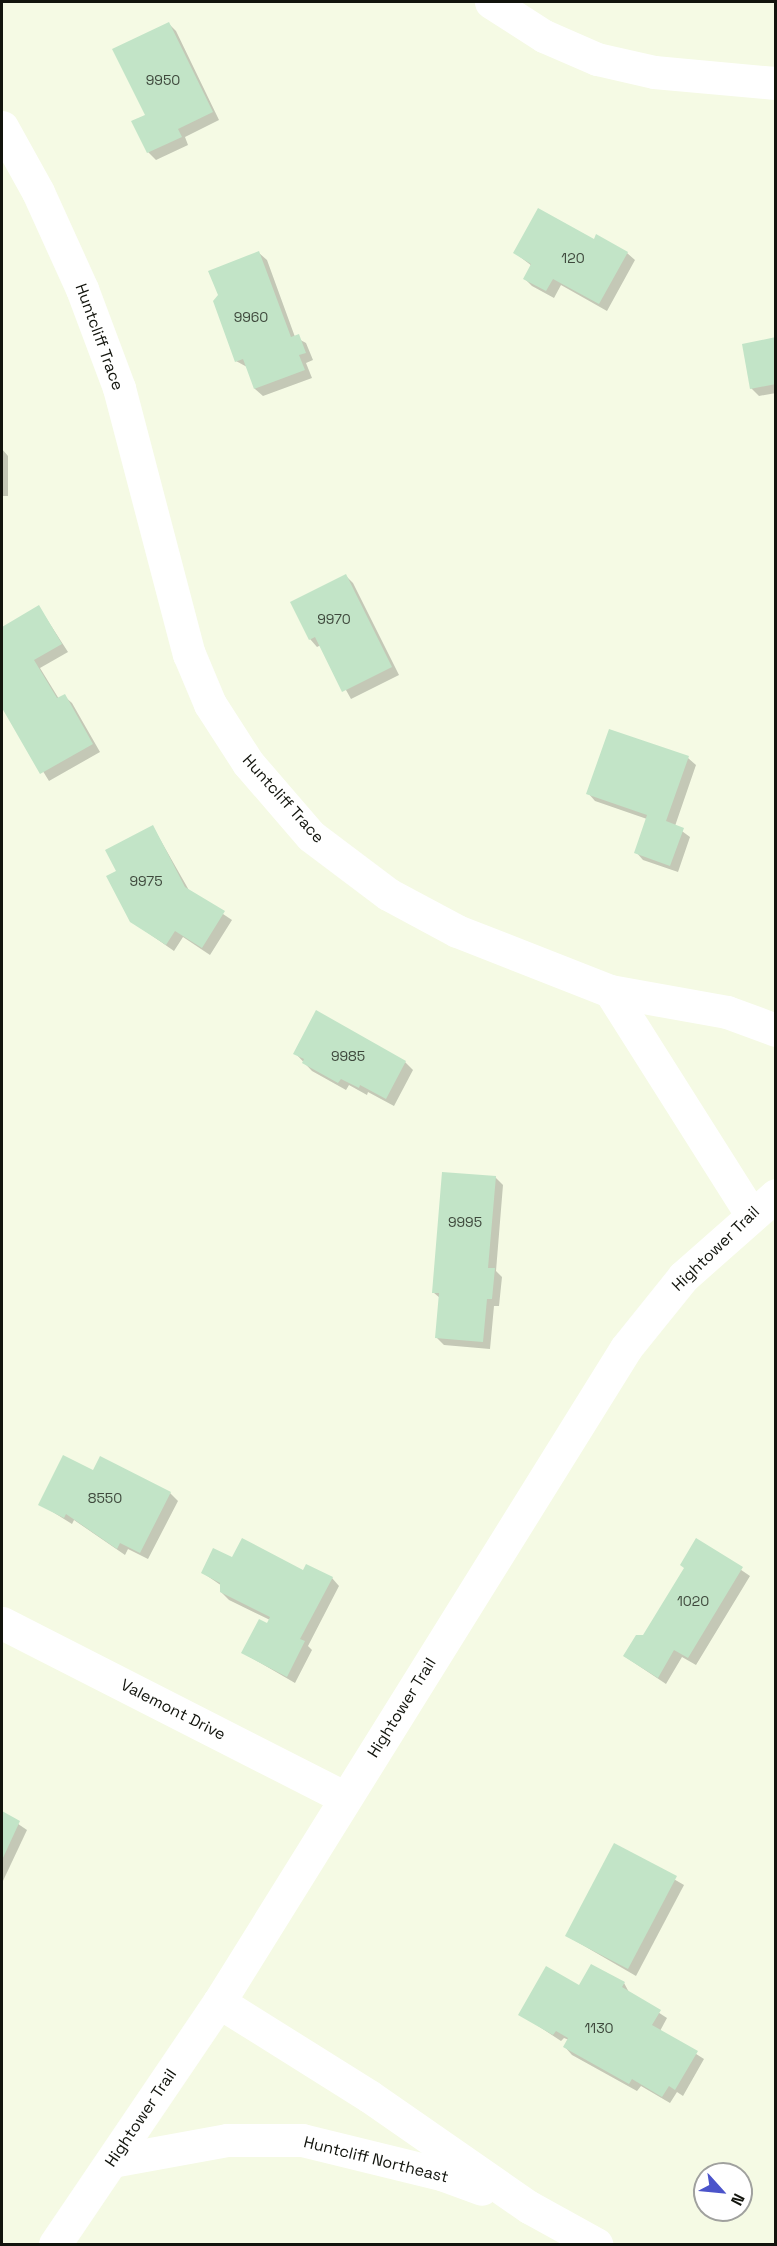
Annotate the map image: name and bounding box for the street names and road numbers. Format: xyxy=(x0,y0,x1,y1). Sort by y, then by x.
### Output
street label: Huntcliff Trace xyxy=(71,281,127,393)
street label: Huntcliff Trace xyxy=(238,751,328,847)
street label: Hightower Trail xyxy=(668,1202,764,1296)
street label: Hightower Trail xyxy=(364,1654,440,1762)
street label: Valemont Drive xyxy=(117,1675,229,1745)
street label: Hightower Trail xyxy=(101,2065,181,2171)
street label: Huntcliff Northeast xyxy=(302,2133,450,2187)

